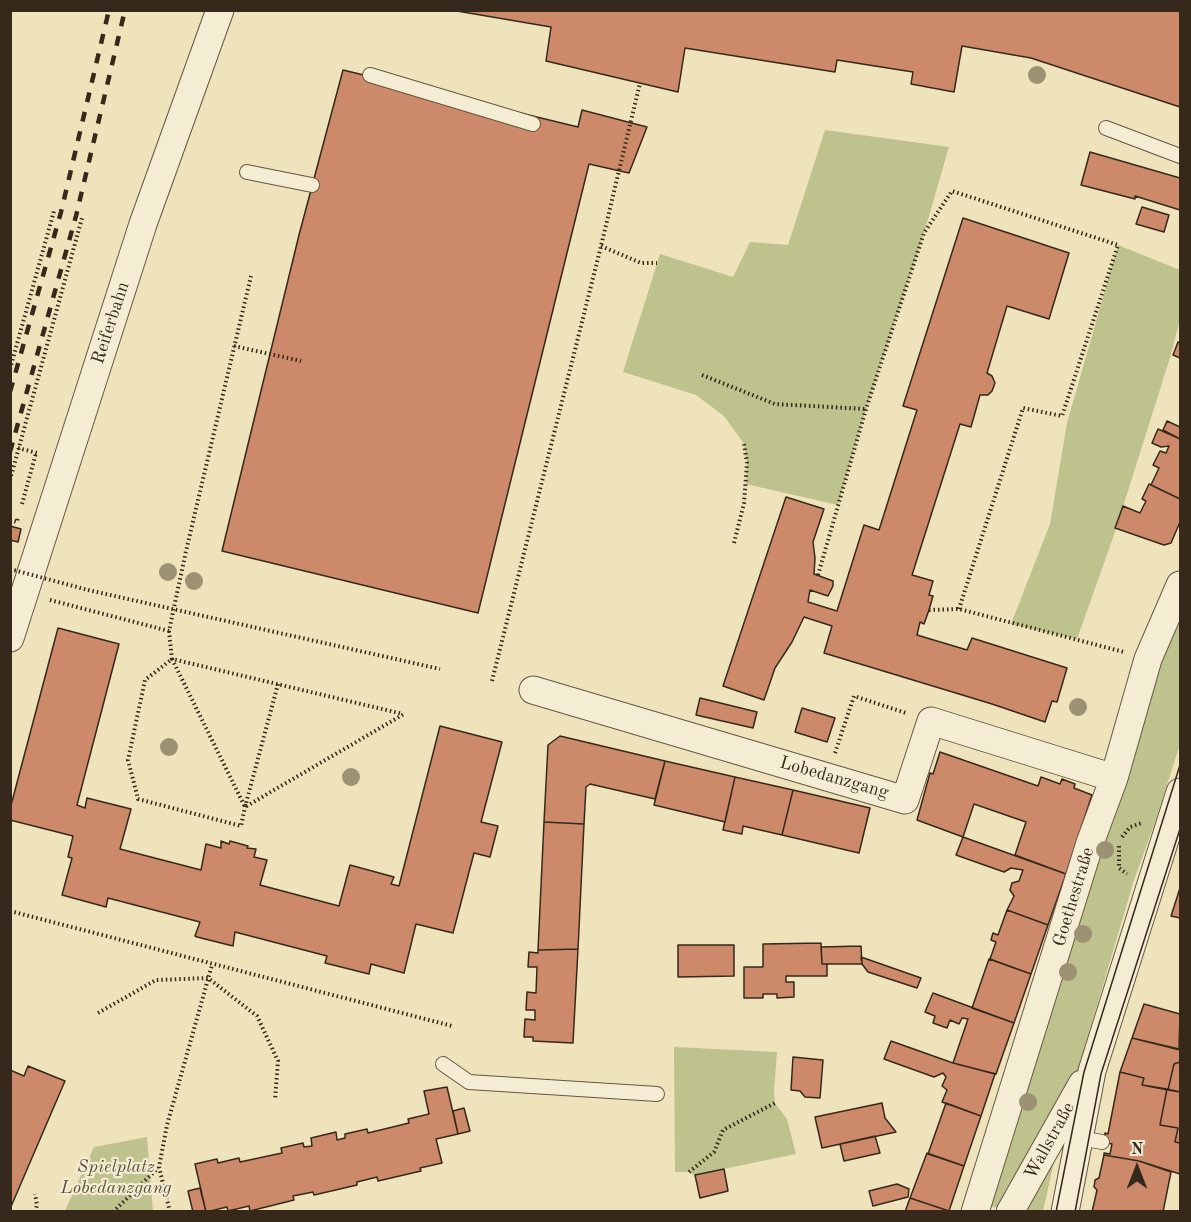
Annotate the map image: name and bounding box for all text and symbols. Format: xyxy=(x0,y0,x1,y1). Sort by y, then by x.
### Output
street label: Reiferbahn xyxy=(88,279,134,367)
street label: Lobedanzgang xyxy=(777,752,891,804)
street label: Goethestraße xyxy=(1049,845,1099,949)
street label: Wallstraße xyxy=(1020,1099,1080,1183)
north arrow xyxy=(1107,1138,1167,1198)
text: N xyxy=(1131,1142,1143,1158)
park label: Spielplatz Lobedanzgang xyxy=(60,1156,172,1198)

